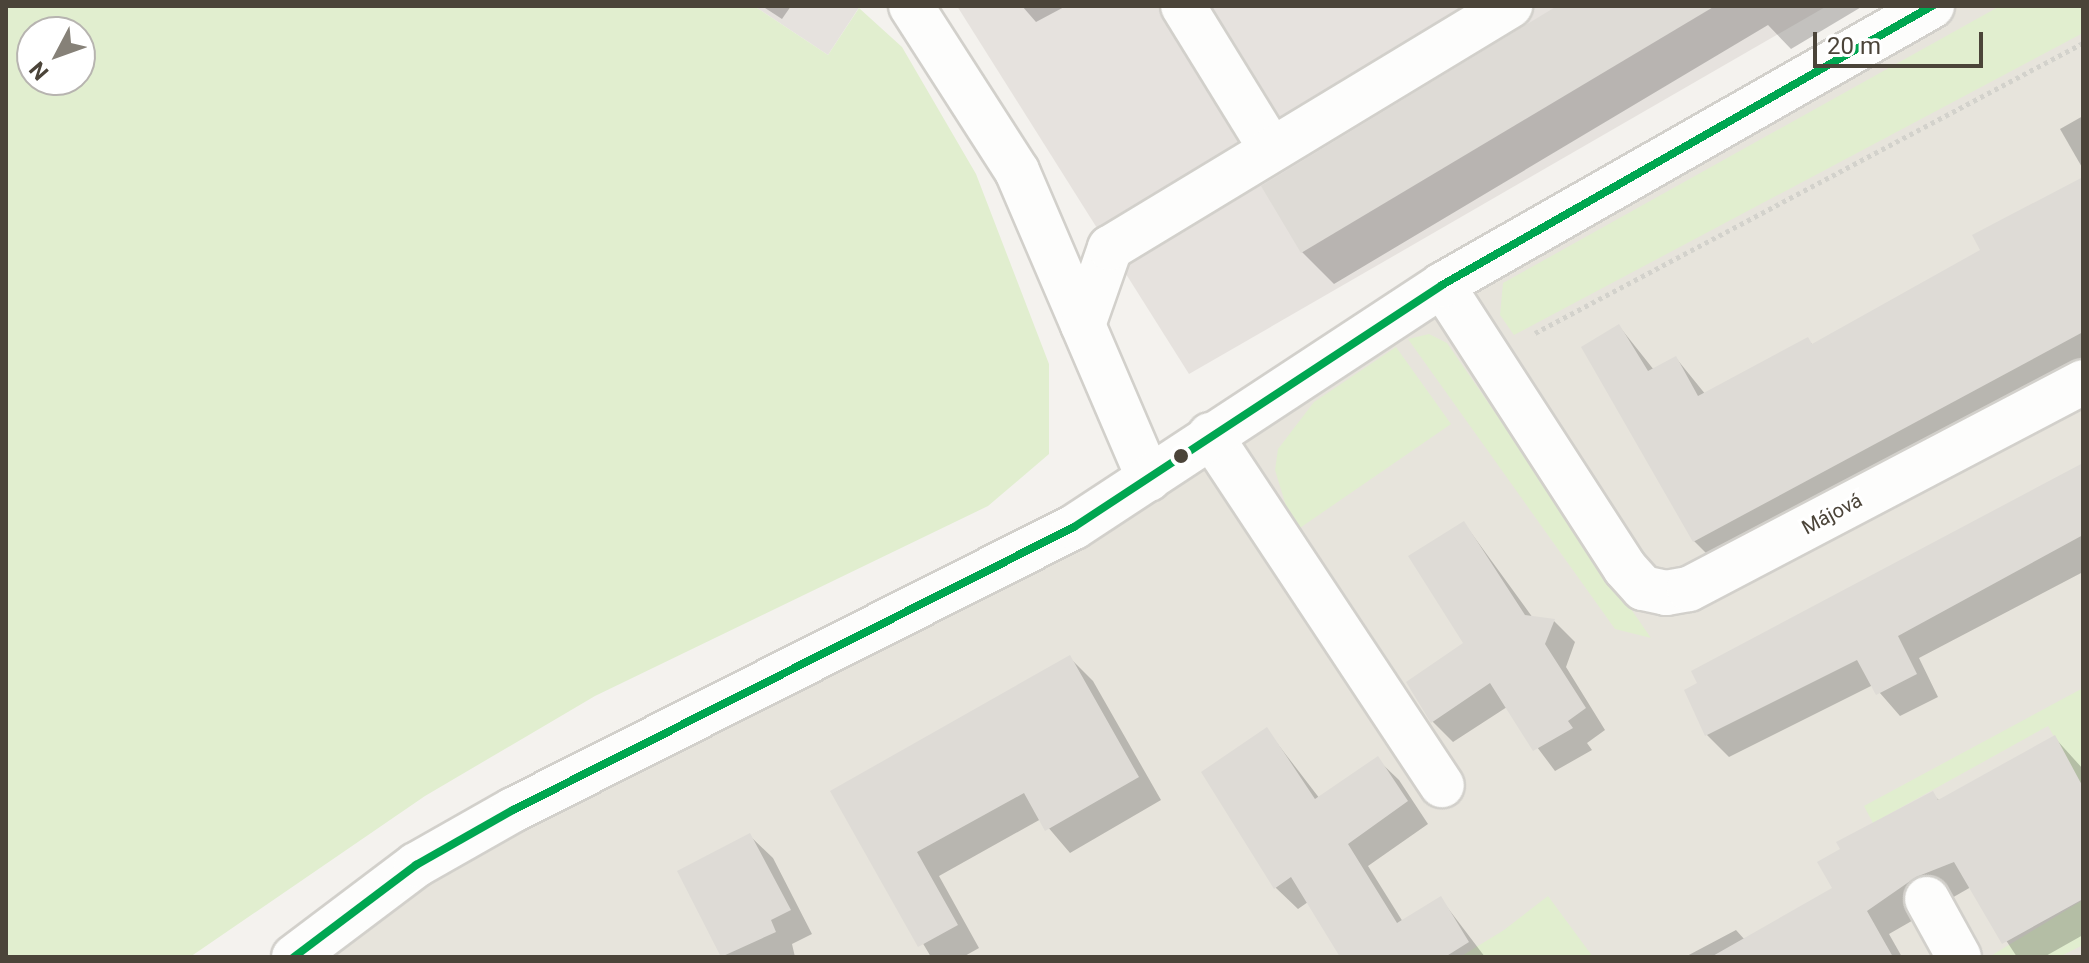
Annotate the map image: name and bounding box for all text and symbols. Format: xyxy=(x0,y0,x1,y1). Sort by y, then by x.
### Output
north arrow xyxy=(16,16,96,96)
scale bar xyxy=(1817,16,1987,66)
text: 20 m xyxy=(1827,32,1881,60)
text: N xyxy=(24,57,54,85)
unlabelled marker xyxy=(1173,448,1189,464)
street label: Májová xyxy=(1798,488,1866,540)

